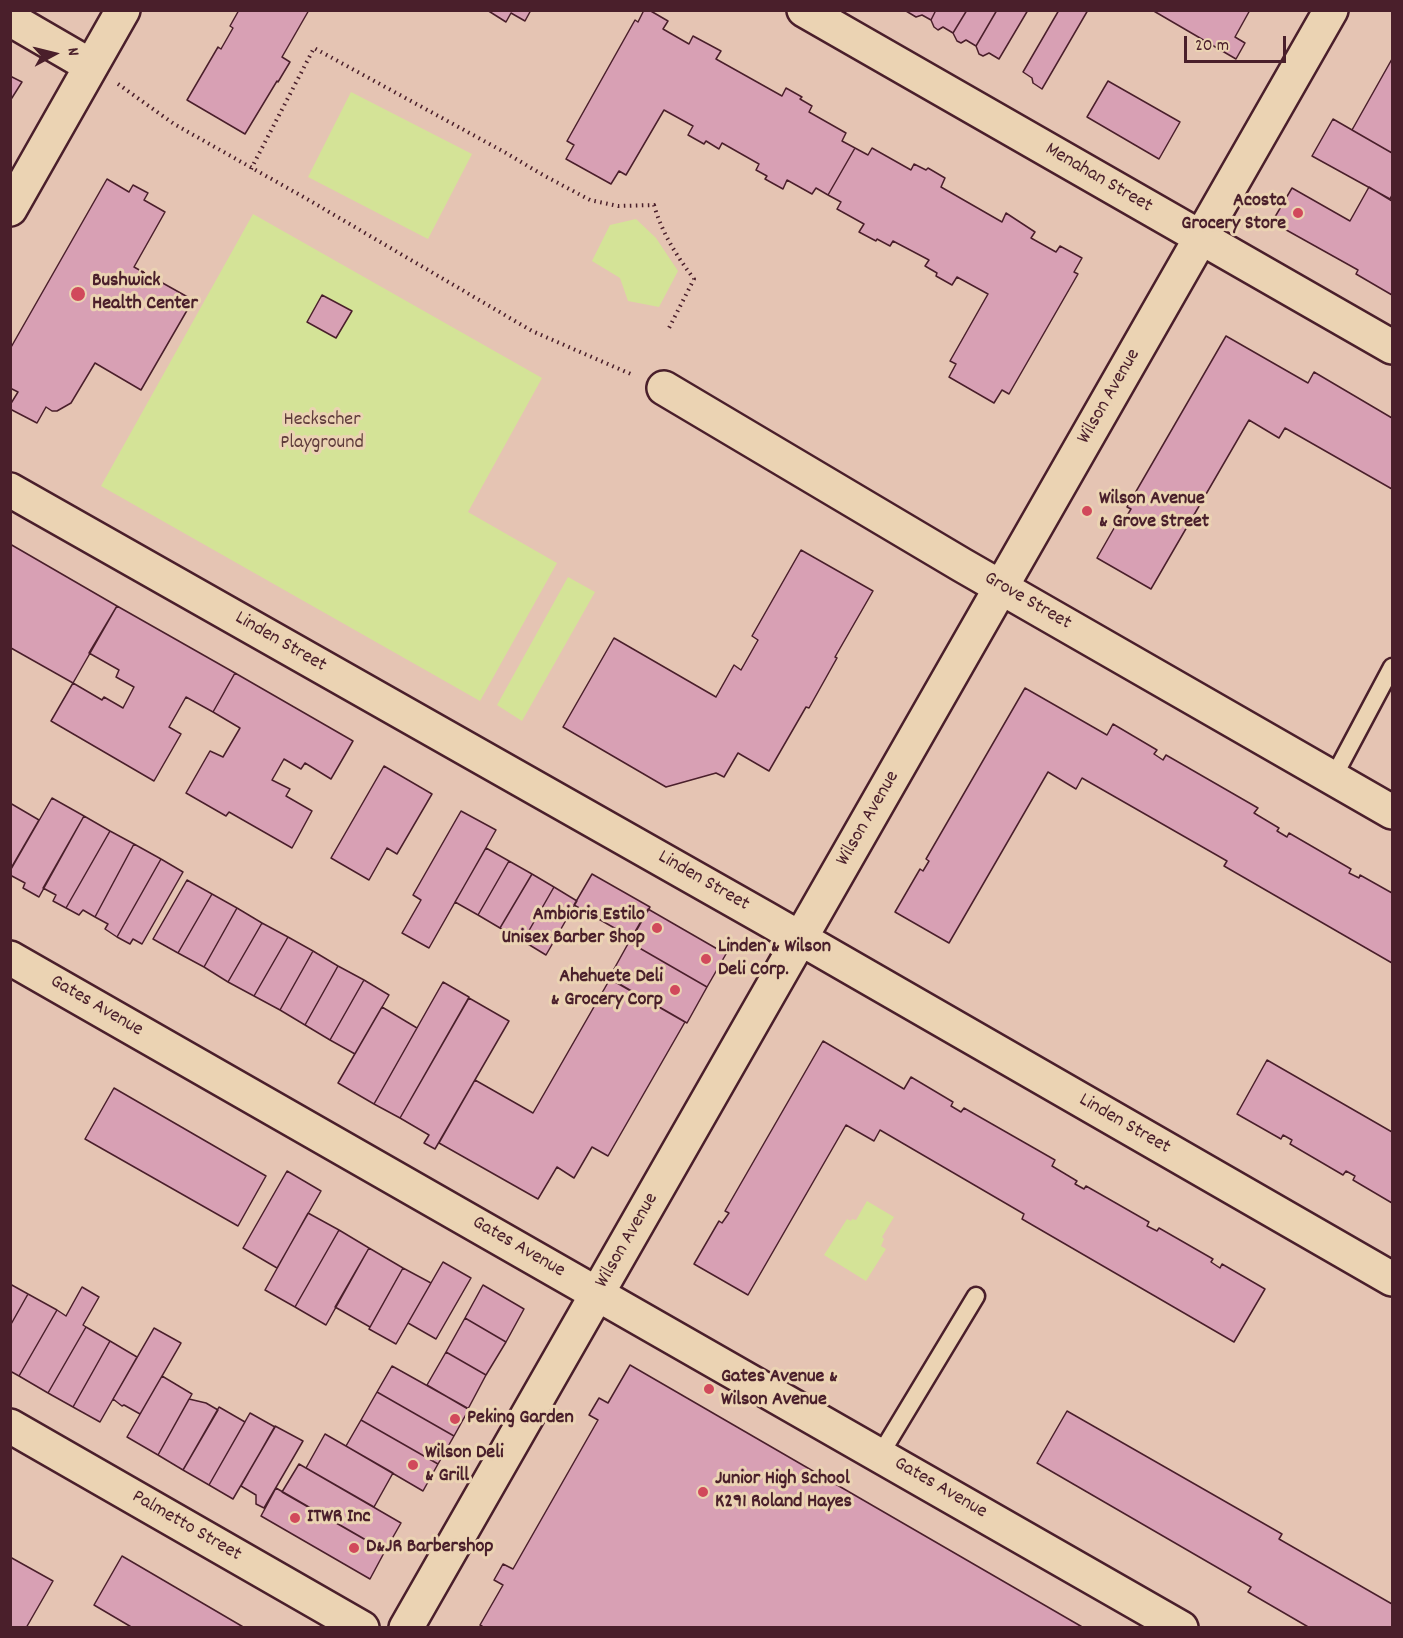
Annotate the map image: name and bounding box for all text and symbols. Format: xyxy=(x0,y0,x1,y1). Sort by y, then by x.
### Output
north arrow xyxy=(24,24,84,84)
scale bar xyxy=(1187,24,1289,62)
text: 20 m xyxy=(1195,34,1229,59)
text: N xyxy=(60,46,84,57)
street label: Menahan Street xyxy=(1040,139,1156,219)
place label: Acosta Grocery Store xyxy=(1181,190,1286,237)
marker: Acosta Grocery Store xyxy=(1291,206,1305,220)
place label: Bushwick Health Center xyxy=(92,270,198,317)
marker: Bushwick Health Center xyxy=(69,285,87,303)
street label: Wilson Avenue xyxy=(1073,345,1147,449)
park label: Heckscher Playground xyxy=(280,409,364,456)
place label: Wilson Avenue & Grove Street xyxy=(1099,488,1209,535)
marker: Wilson Avenue & Grove Street xyxy=(1080,504,1094,518)
street label: Grove Street xyxy=(979,567,1075,637)
street label: Linden Street xyxy=(230,607,330,679)
street label: Wilson Avenue xyxy=(832,767,906,871)
street label: Linden Street xyxy=(653,846,753,918)
place label: Ambioris Estilo Unisex Barber Shop xyxy=(501,904,645,951)
marker: Ambioris Estilo Unisex Barber Shop xyxy=(650,921,664,935)
place label: Linden & Wilson Deli Corp. xyxy=(718,936,831,983)
marker: Linden & Wilson Deli Corp. xyxy=(699,952,713,966)
place label: Ahehuete Deli & Grocery Corp xyxy=(551,966,663,1013)
street label: Gates Avenue xyxy=(45,971,147,1043)
marker: Ahehuete Deli & Grocery Corp xyxy=(668,983,682,997)
street label: Linden Street xyxy=(1074,1089,1174,1161)
street label: Wilson Avenue xyxy=(591,1189,665,1293)
street label: Gates Avenue xyxy=(467,1212,569,1284)
place label: Gates Avenue & Wilson Avenue xyxy=(721,1366,838,1413)
marker: Gates Avenue & Wilson Avenue xyxy=(702,1382,716,1396)
place label: Peking Garden xyxy=(467,1407,574,1431)
marker: Peking Garden xyxy=(448,1412,462,1426)
place label: Wilson Deli & Grill xyxy=(425,1442,504,1489)
street label: Gates Avenue xyxy=(889,1453,991,1525)
marker: Wilson Deli & Grill xyxy=(406,1458,420,1472)
place label: Junior High School K291 Roland Hayes xyxy=(715,1468,852,1515)
marker: Junior High School K291 Roland Hayes xyxy=(696,1485,710,1499)
street label: Palmetto Street xyxy=(127,1486,245,1568)
place label: ITWR Inc xyxy=(307,1506,370,1530)
marker: ITWR Inc xyxy=(288,1511,302,1525)
place label: D&JR Barbershop xyxy=(366,1536,494,1560)
marker: D&JR Barbershop xyxy=(347,1541,361,1555)

